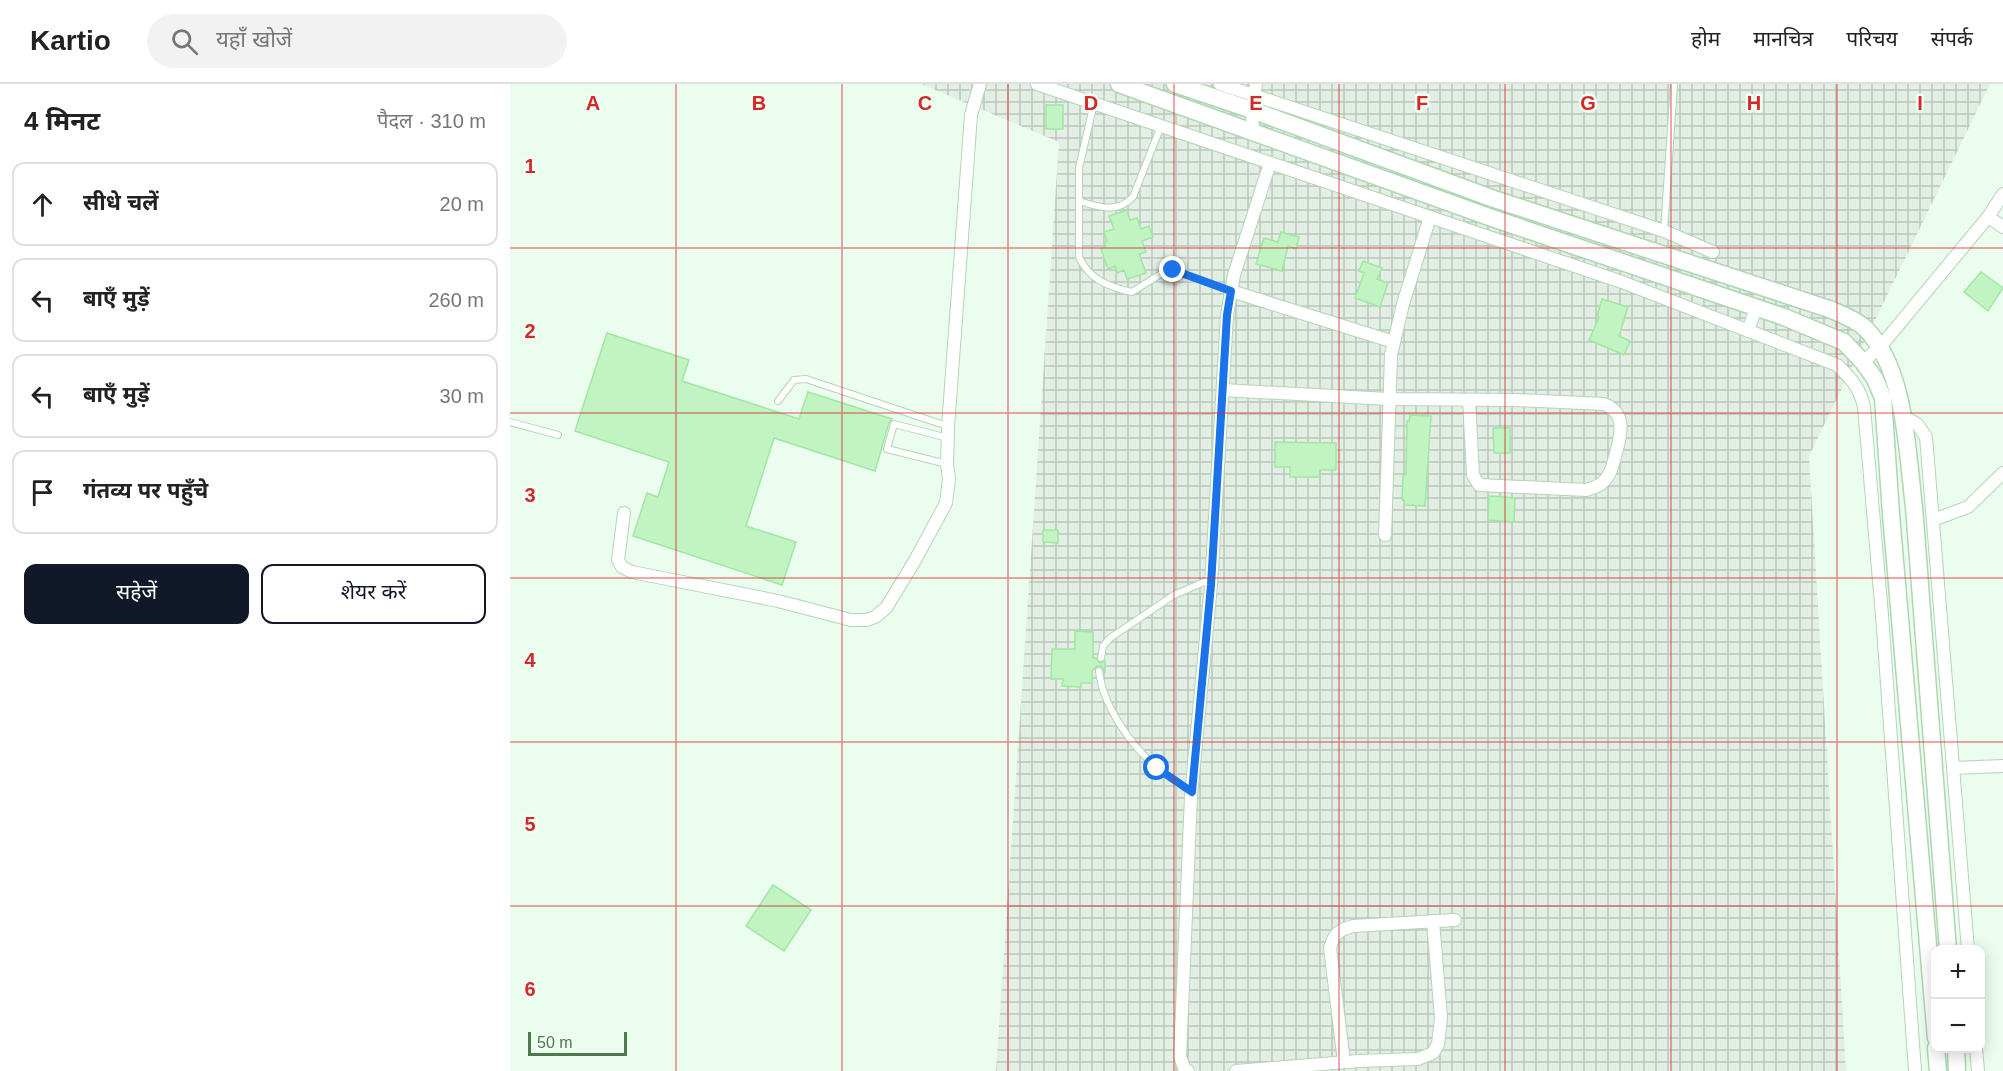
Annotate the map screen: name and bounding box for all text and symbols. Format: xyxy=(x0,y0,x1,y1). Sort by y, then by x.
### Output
search box xyxy=(147,14,567,68)
text: Kartio xyxy=(30,25,111,56)
icon: search xyxy=(168,25,201,58)
text: यहाँ खोजें xyxy=(216,27,292,52)
text: होम xyxy=(1691,27,1720,50)
text: मानचित्र xyxy=(1753,27,1813,50)
text: परिचय xyxy=(1846,27,1898,50)
text: संपर्क xyxy=(1931,27,1973,50)
text: A xyxy=(586,92,600,114)
text: B xyxy=(752,92,766,114)
text: C xyxy=(918,92,932,114)
text: D xyxy=(1084,92,1098,114)
text: E xyxy=(1249,92,1263,114)
text: F xyxy=(1416,92,1428,114)
text: G xyxy=(1580,92,1596,114)
text: H xyxy=(1747,92,1761,114)
text: I xyxy=(1917,92,1923,114)
text: 4 मिनट xyxy=(24,106,100,136)
text: पैदल · 310 m xyxy=(377,110,486,132)
text: 1 xyxy=(524,155,536,177)
icon: ahead xyxy=(26,188,59,221)
text: सीधे चलें xyxy=(83,190,158,215)
text: 20 m xyxy=(440,193,484,215)
route end xyxy=(1159,256,1185,282)
icon: left xyxy=(26,284,59,317)
text: बाएँ मुड़ें xyxy=(83,286,149,311)
text: 260 m xyxy=(428,289,484,311)
text: 2 xyxy=(524,320,536,342)
icon: left xyxy=(26,380,59,413)
text: बाएँ मुड़ें xyxy=(83,382,149,407)
text: 30 m xyxy=(440,385,484,407)
icon: arrive xyxy=(26,476,59,509)
text: गंतव्य पर पहुँचे xyxy=(83,478,208,503)
text: 3 xyxy=(524,484,536,506)
button: सहेजें xyxy=(24,564,249,624)
button: शेयर करें xyxy=(261,564,486,624)
text: 4 xyxy=(524,649,536,671)
route start xyxy=(1143,754,1169,780)
text: 5 xyxy=(524,813,536,835)
map controls xyxy=(1931,945,1985,1053)
button: + xyxy=(1931,945,1985,999)
text: 6 xyxy=(524,978,536,1000)
button: − xyxy=(1931,999,1985,1053)
scale bar xyxy=(528,1029,627,1056)
text: 50 m xyxy=(537,1034,573,1051)

